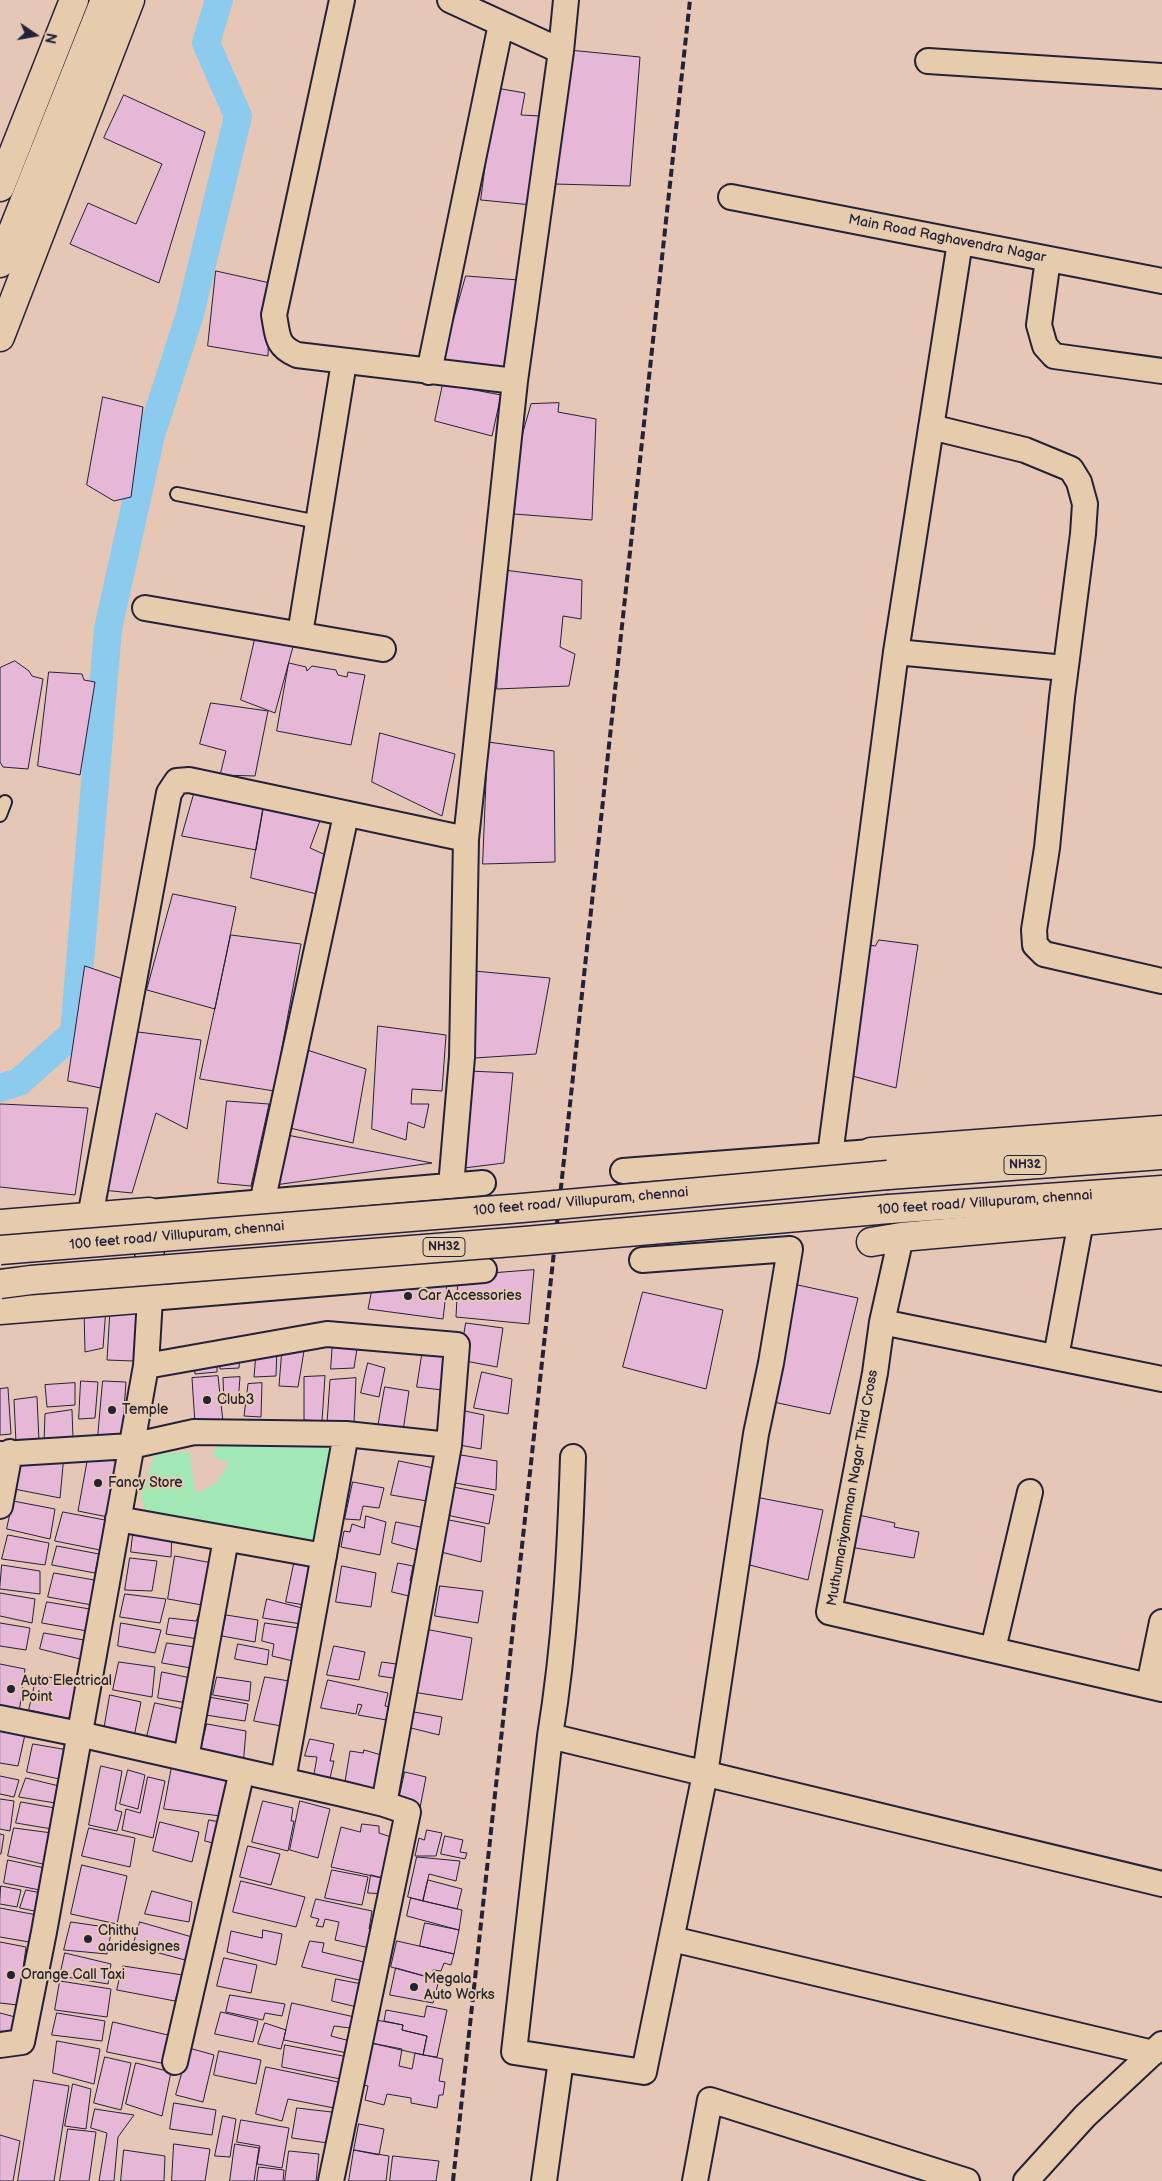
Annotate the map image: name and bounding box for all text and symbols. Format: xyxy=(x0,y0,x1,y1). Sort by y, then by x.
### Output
north arrow xyxy=(10,10,60,60)
text: N xyxy=(41,31,60,45)
street label: Main Road Raghavendra Nagar xyxy=(847,212,1047,266)
road number: NH32 xyxy=(1004,1156,1046,1174)
street label: 100 feet road/ Villupuram, chennai xyxy=(473,1184,689,1220)
street label: 100 feet road/ Villupuram, chennai xyxy=(877,1187,1093,1219)
street label: 100 feet road/ Villupuram, chennai xyxy=(69,1218,285,1254)
road number: NH32 xyxy=(423,1238,465,1256)
place label: Car Accessories xyxy=(418,1288,522,1304)
marker: Car Accessories xyxy=(402,1290,414,1302)
street label: Muthumariyamman Nagar Third Cross xyxy=(824,1369,882,1607)
place label: Club3 xyxy=(217,1392,254,1408)
marker: Club3 xyxy=(201,1394,213,1406)
place label: Temple xyxy=(122,1402,168,1418)
marker: Temple xyxy=(106,1404,118,1416)
place label: Fancy Store xyxy=(108,1475,183,1491)
marker: Fancy Store xyxy=(92,1477,104,1489)
place label: Auto Electrical Point xyxy=(21,1673,112,1705)
marker: Auto Electrical Point xyxy=(5,1683,17,1695)
place label: Chithu aaridesignes xyxy=(98,1923,180,1955)
marker: Chithu aaridesignes xyxy=(82,1933,94,1945)
place label: Orange Call Taxi xyxy=(21,1967,125,1983)
marker: Orange Call Taxi xyxy=(5,1969,17,1981)
place label: Megala Auto Works xyxy=(424,1971,495,2004)
marker: Megala Auto Works xyxy=(408,1981,420,1993)

